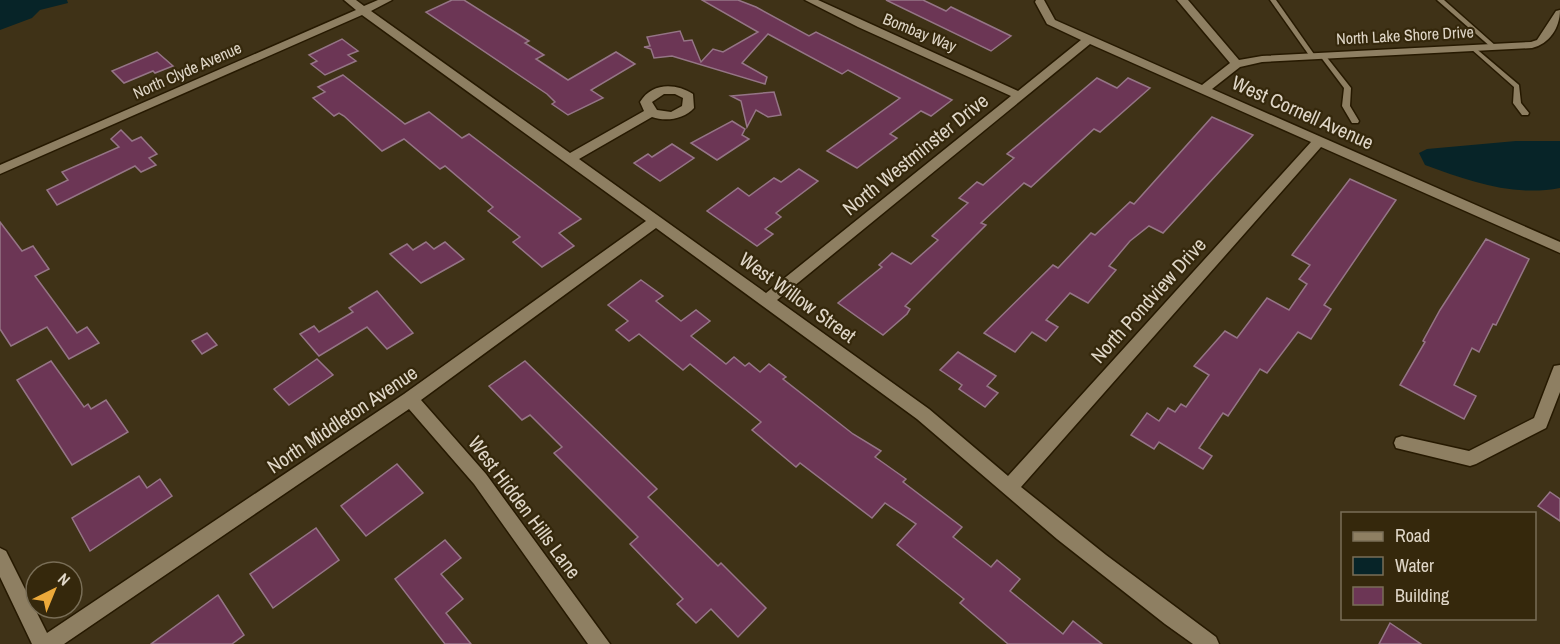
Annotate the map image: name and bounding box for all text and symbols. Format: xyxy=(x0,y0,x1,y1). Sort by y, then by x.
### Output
street label: Bombay Way xyxy=(880,7,960,57)
street label: North Lake Shore Drive xyxy=(1336,20,1474,50)
street label: North Clyde Avenue xyxy=(129,36,245,104)
street label: West Cornell Avenue xyxy=(1228,69,1378,155)
street label: North Westminster Drive xyxy=(836,87,994,221)
street label: North Pondview Drive xyxy=(1084,231,1212,369)
street label: West Willow Street xyxy=(734,245,862,349)
street label: North Middleton Avenue xyxy=(262,359,422,479)
street label: West Hidden Hills Lane xyxy=(462,430,588,584)
legend xyxy=(1341,512,1536,620)
text: Road xyxy=(1395,523,1430,548)
text: Water xyxy=(1395,553,1434,578)
north arrow xyxy=(24,560,84,620)
text: N xyxy=(53,568,75,590)
text: Building xyxy=(1395,583,1450,608)

